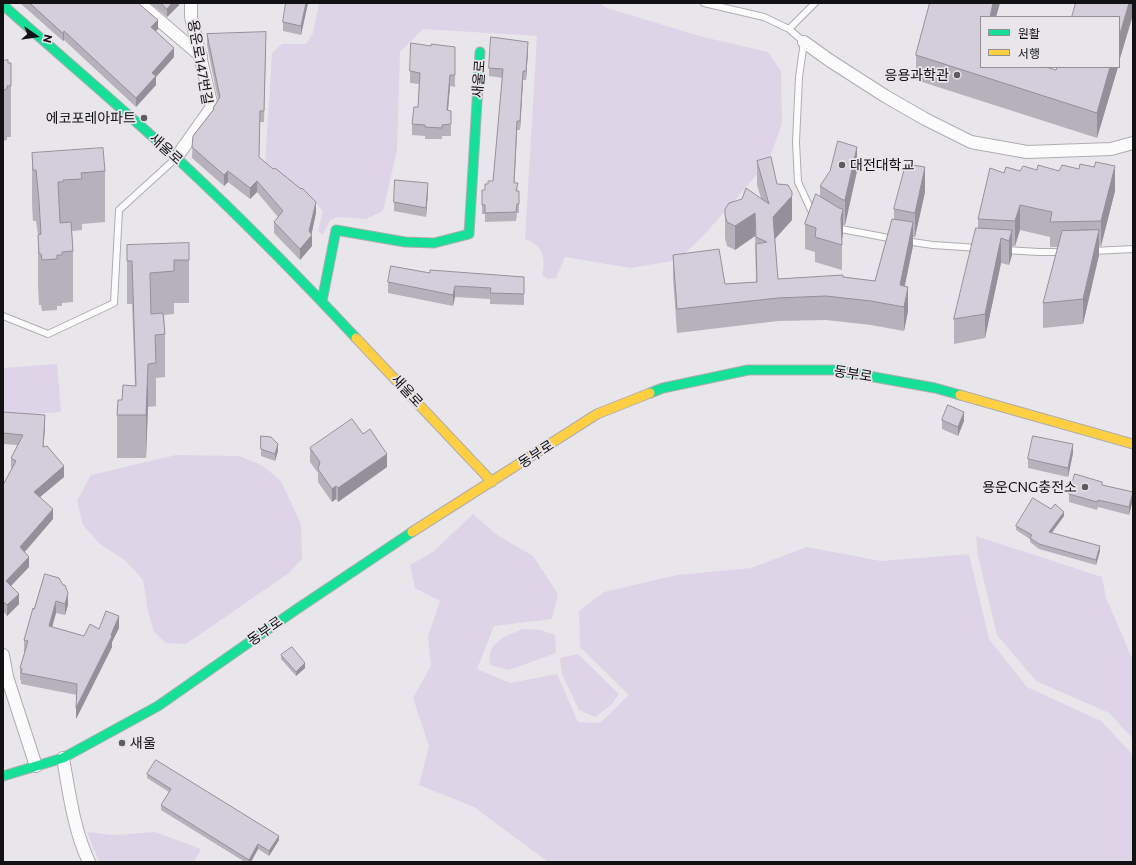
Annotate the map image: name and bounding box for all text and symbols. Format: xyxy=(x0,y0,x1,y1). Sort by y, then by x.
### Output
north arrow xyxy=(16,16,56,56)
legend xyxy=(980,16,1120,68)
street label: 용운로147번길 xyxy=(184,18,216,106)
text: 원활 xyxy=(1018,26,1040,40)
text: N xyxy=(41,33,55,44)
text: 서행 xyxy=(1018,46,1040,60)
street label: 새울로 xyxy=(469,59,489,99)
place label: 응용과학관 xyxy=(885,67,949,83)
marker: 응용과학관 xyxy=(952,70,962,80)
place label: 에코포레아파트 xyxy=(46,110,136,126)
marker: 에코포레아파트 xyxy=(139,113,149,123)
street label: 새울로 xyxy=(146,130,186,168)
place label: 대전대학교 xyxy=(850,157,914,173)
marker: 대전대학교 xyxy=(837,160,847,170)
street label: 동부로 xyxy=(833,363,873,385)
street label: 새울로 xyxy=(388,371,426,411)
street label: 동부로 xyxy=(515,436,557,472)
place label: 용운CNG충전소 xyxy=(982,479,1077,495)
marker: 용운CNG충전소 xyxy=(1080,482,1090,492)
street label: 동부로 xyxy=(244,613,286,649)
place label: 새울 xyxy=(130,735,156,751)
marker: 새울 xyxy=(117,738,127,748)

